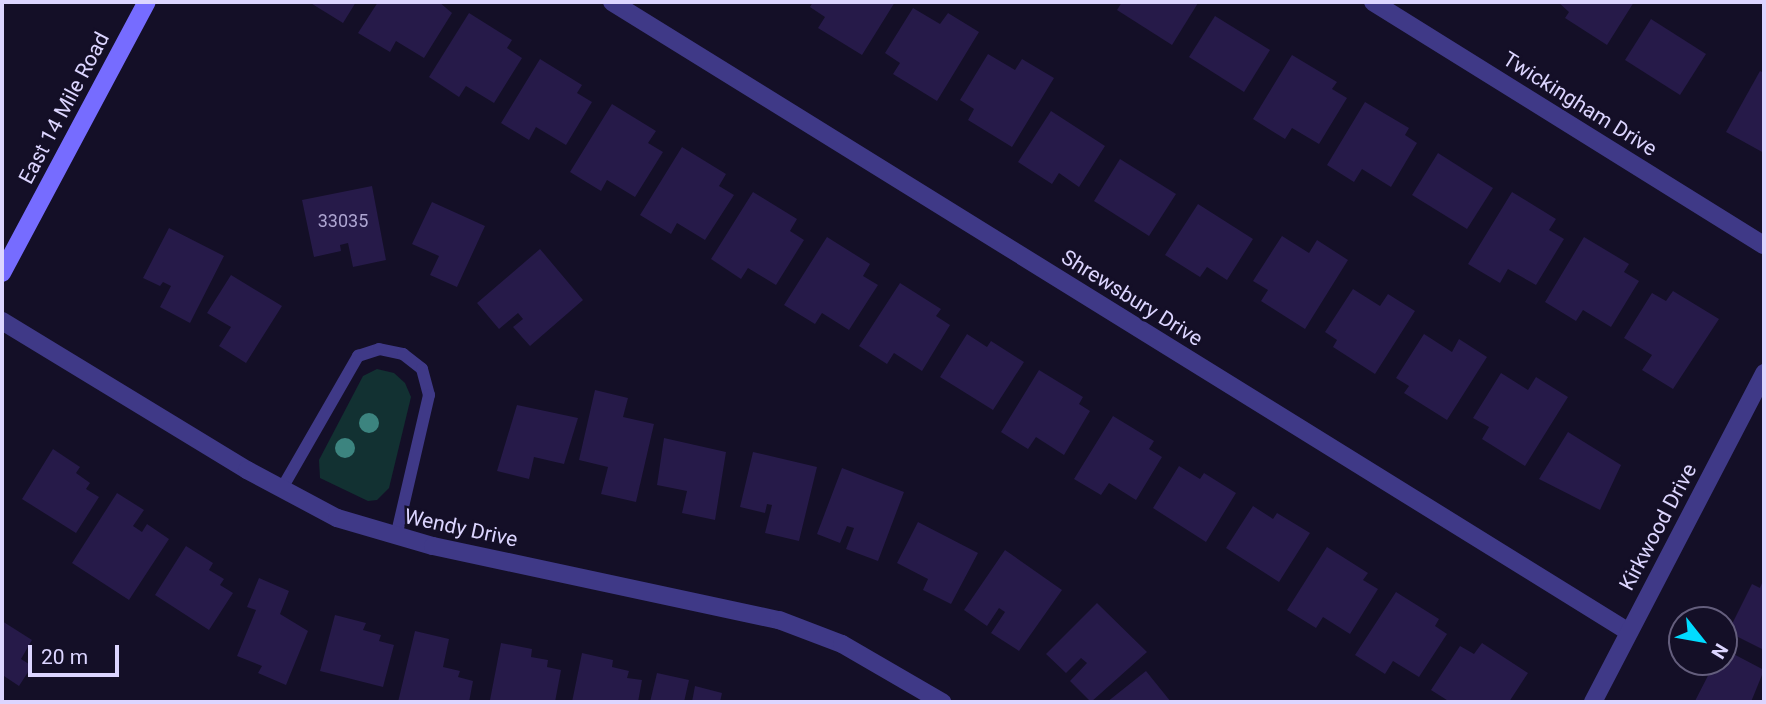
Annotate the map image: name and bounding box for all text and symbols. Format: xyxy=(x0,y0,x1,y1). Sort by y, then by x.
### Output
street label: East 14 Mile Road xyxy=(13,28,115,188)
street label: Twickingham Drive xyxy=(1498,46,1662,162)
house number: 33035 xyxy=(318,210,368,232)
street label: Shrewsbury Drive xyxy=(1057,244,1207,352)
street label: Kirkwood Drive xyxy=(1614,459,1702,595)
street label: Wendy Drive xyxy=(402,504,520,552)
north arrow xyxy=(1668,606,1738,676)
scale bar xyxy=(32,630,122,674)
text: N xyxy=(1706,639,1733,663)
text: 20 m xyxy=(41,645,88,669)

